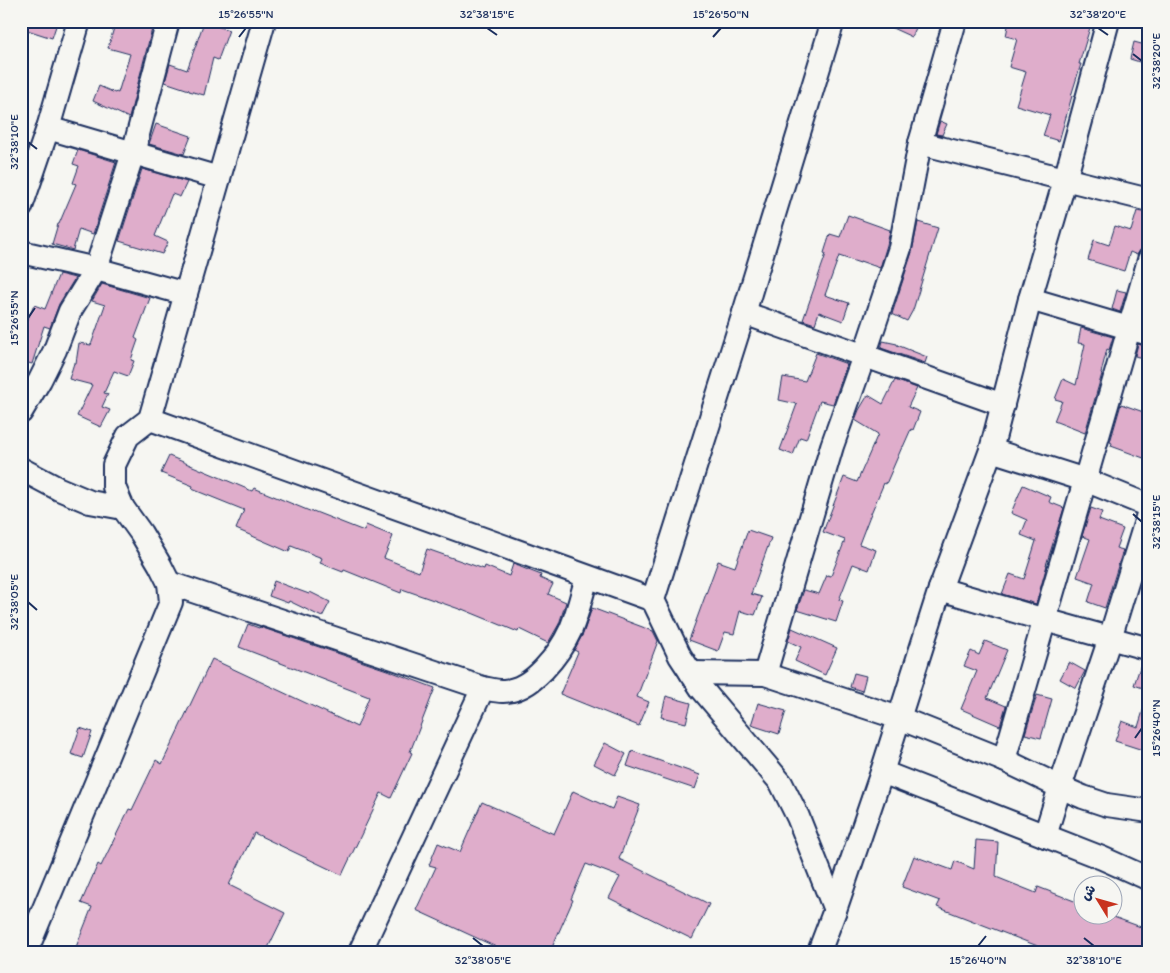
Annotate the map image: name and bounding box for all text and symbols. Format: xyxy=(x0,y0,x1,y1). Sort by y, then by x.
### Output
text: 15°26'55"N xyxy=(218,7,274,21)
text: 32°38'15"E xyxy=(460,7,515,21)
text: 15°26'50"N xyxy=(693,7,749,21)
text: 32°38'20"E xyxy=(1070,7,1127,21)
text: 32°38'20"E xyxy=(1149,32,1163,89)
text: 32°38'10"E xyxy=(7,114,21,170)
text: 15°26'55"N xyxy=(7,290,21,346)
text: 32°38'15"E xyxy=(1149,494,1163,549)
text: 32°38'05"E xyxy=(7,573,21,630)
text: 15°26'40"N xyxy=(1149,699,1163,757)
north arrow xyxy=(1072,876,1122,926)
text: ش xyxy=(1077,881,1099,904)
text: 32°38'05"E xyxy=(455,953,512,967)
text: 15°26'40"N xyxy=(949,953,1007,967)
text: 32°38'10"E xyxy=(1066,953,1122,967)

